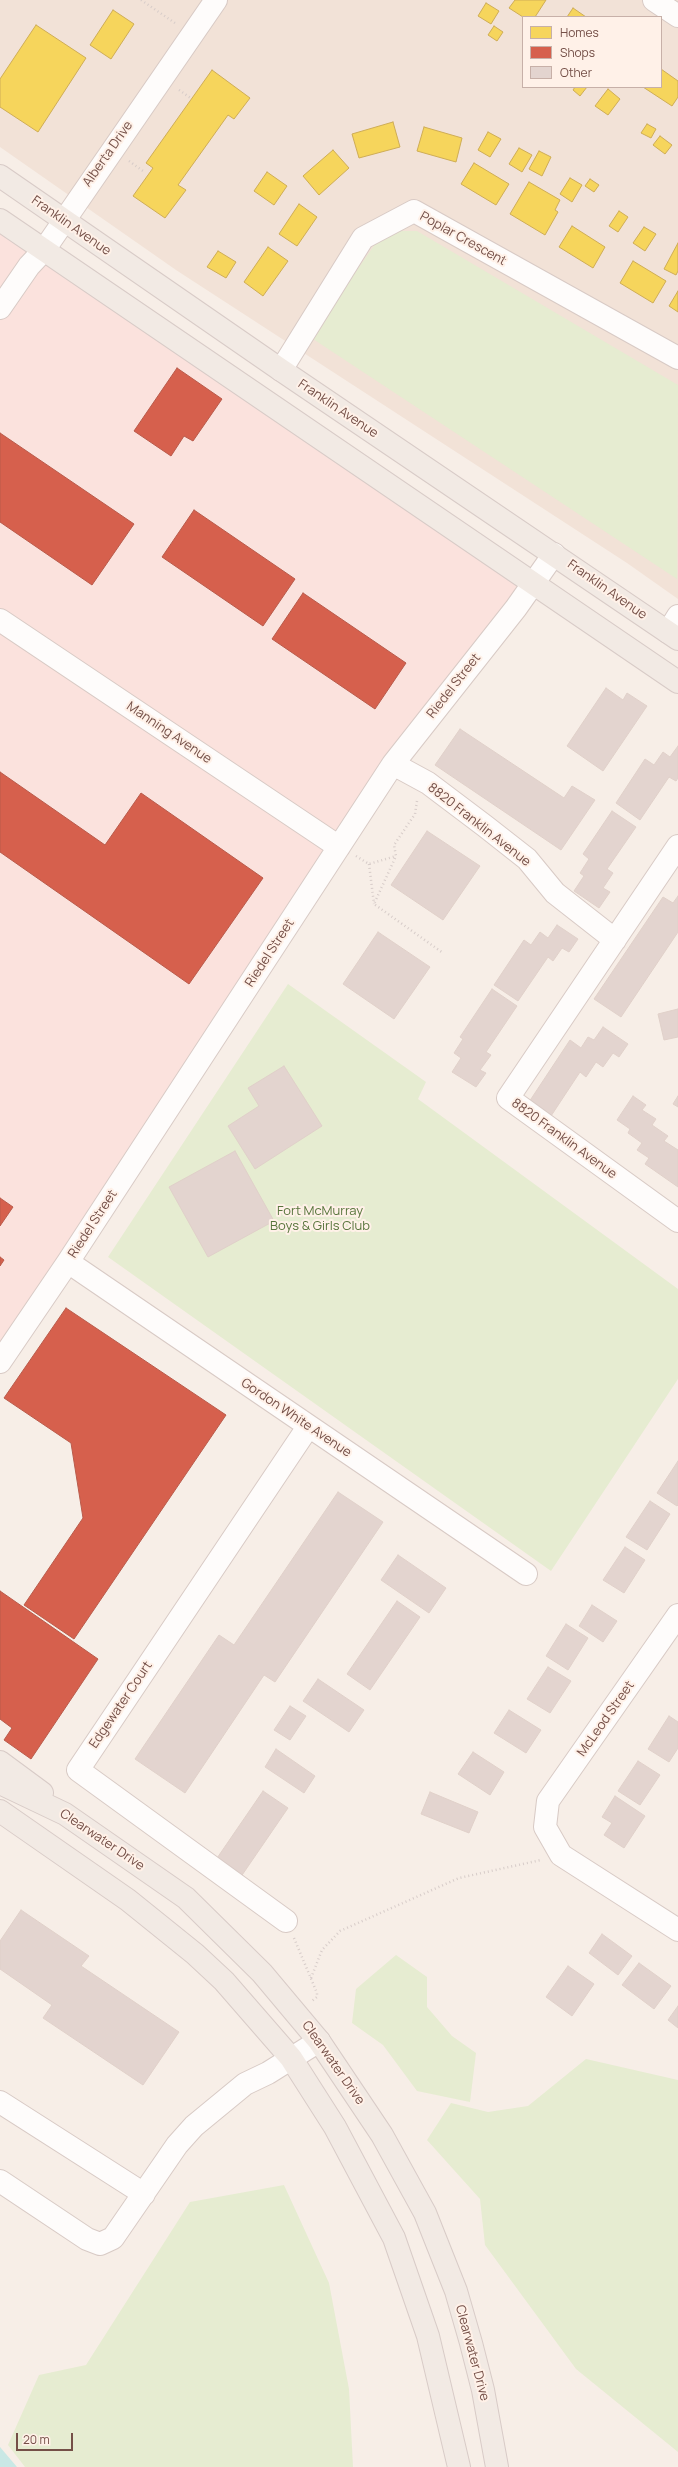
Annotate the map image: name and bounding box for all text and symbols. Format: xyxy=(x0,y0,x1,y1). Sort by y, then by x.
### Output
legend xyxy=(522,16,662,88)
text: Homes xyxy=(560,24,599,41)
text: Shops xyxy=(560,44,595,61)
text: Other xyxy=(560,64,592,81)
street label: Alberta Drive xyxy=(80,118,136,190)
street label: Franklin Avenue xyxy=(28,193,114,259)
street label: Poplar Crescent xyxy=(417,209,509,269)
street label: Franklin Avenue xyxy=(295,376,381,442)
street label: Franklin Avenue xyxy=(564,557,650,623)
street label: Riedel Street xyxy=(424,650,484,722)
street label: Manning Avenue xyxy=(124,699,214,767)
street label: 8820 Franklin Avenue xyxy=(424,780,534,870)
street label: Riedel Street xyxy=(242,916,298,990)
street label: 8820 Franklin Avenue xyxy=(508,1096,620,1182)
street label: Riedel Street xyxy=(65,1187,121,1261)
park label: Fort McMurray Boys & Girls Club xyxy=(270,1203,370,1234)
street label: Gordon White Avenue xyxy=(238,1375,354,1461)
street label: Edgewater Court xyxy=(86,1659,156,1751)
street label: McLeod Street xyxy=(574,1678,638,1760)
street label: Clearwater Drive xyxy=(57,1806,147,1874)
street label: Clearwater Drive xyxy=(298,2018,368,2108)
street label: Clearwater Drive xyxy=(452,2303,492,2403)
scale bar xyxy=(18,2425,75,2451)
text: 20 m xyxy=(23,2431,50,2448)

